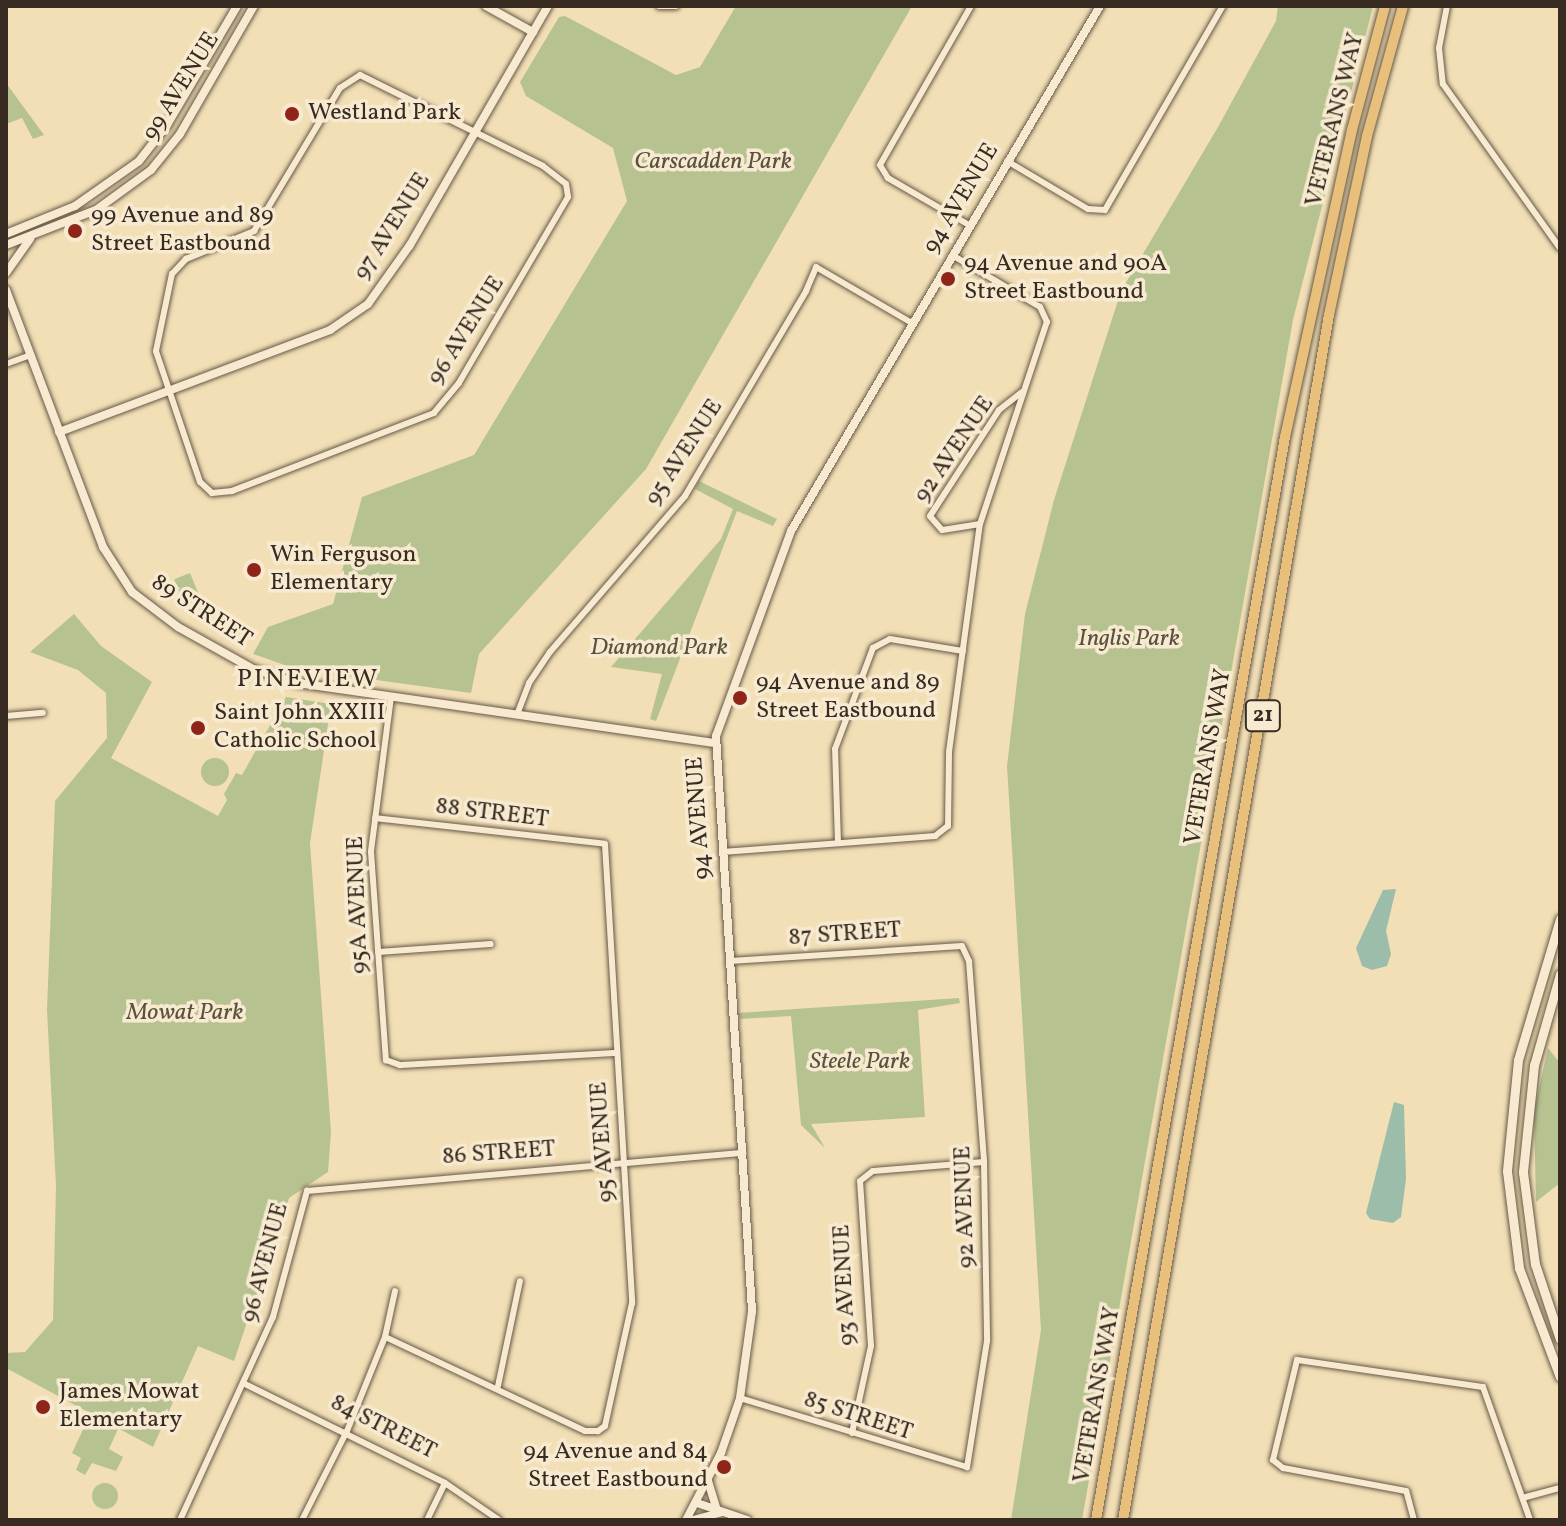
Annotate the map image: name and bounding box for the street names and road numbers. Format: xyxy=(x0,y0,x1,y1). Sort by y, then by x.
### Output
street label: 99 AVENUE xyxy=(137,27,227,147)
street label: VETERANS WAY xyxy=(1300,30,1372,210)
street label: 94 AVENUE xyxy=(918,139,1006,259)
street label: 97 AVENUE xyxy=(349,168,437,286)
street label: 96 AVENUE xyxy=(422,271,512,391)
street label: 92 AVENUE xyxy=(909,391,1001,509)
street label: 95 AVENUE xyxy=(640,394,730,512)
street label: 89 STREET xyxy=(145,569,257,655)
street label: VETERANS WAY xyxy=(1179,666,1239,848)
road number: 21 xyxy=(1243,698,1283,734)
street label: 94 AVENUE xyxy=(681,755,719,881)
street label: 88 STREET xyxy=(434,793,550,835)
street label: 95A AVENUE xyxy=(342,836,376,974)
street label: 87 STREET xyxy=(788,917,902,953)
street label: 95 AVENUE xyxy=(585,1081,623,1203)
street label: 86 STREET xyxy=(441,1136,557,1172)
street label: 92 AVENUE xyxy=(949,1145,983,1269)
street label: 96 AVENUE xyxy=(236,1200,296,1326)
street label: 93 AVENUE xyxy=(828,1223,864,1347)
street label: VETERANS WAY xyxy=(1068,1304,1128,1486)
street label: 85 STREET xyxy=(800,1386,916,1448)
street label: 84 STREET xyxy=(325,1389,441,1467)

